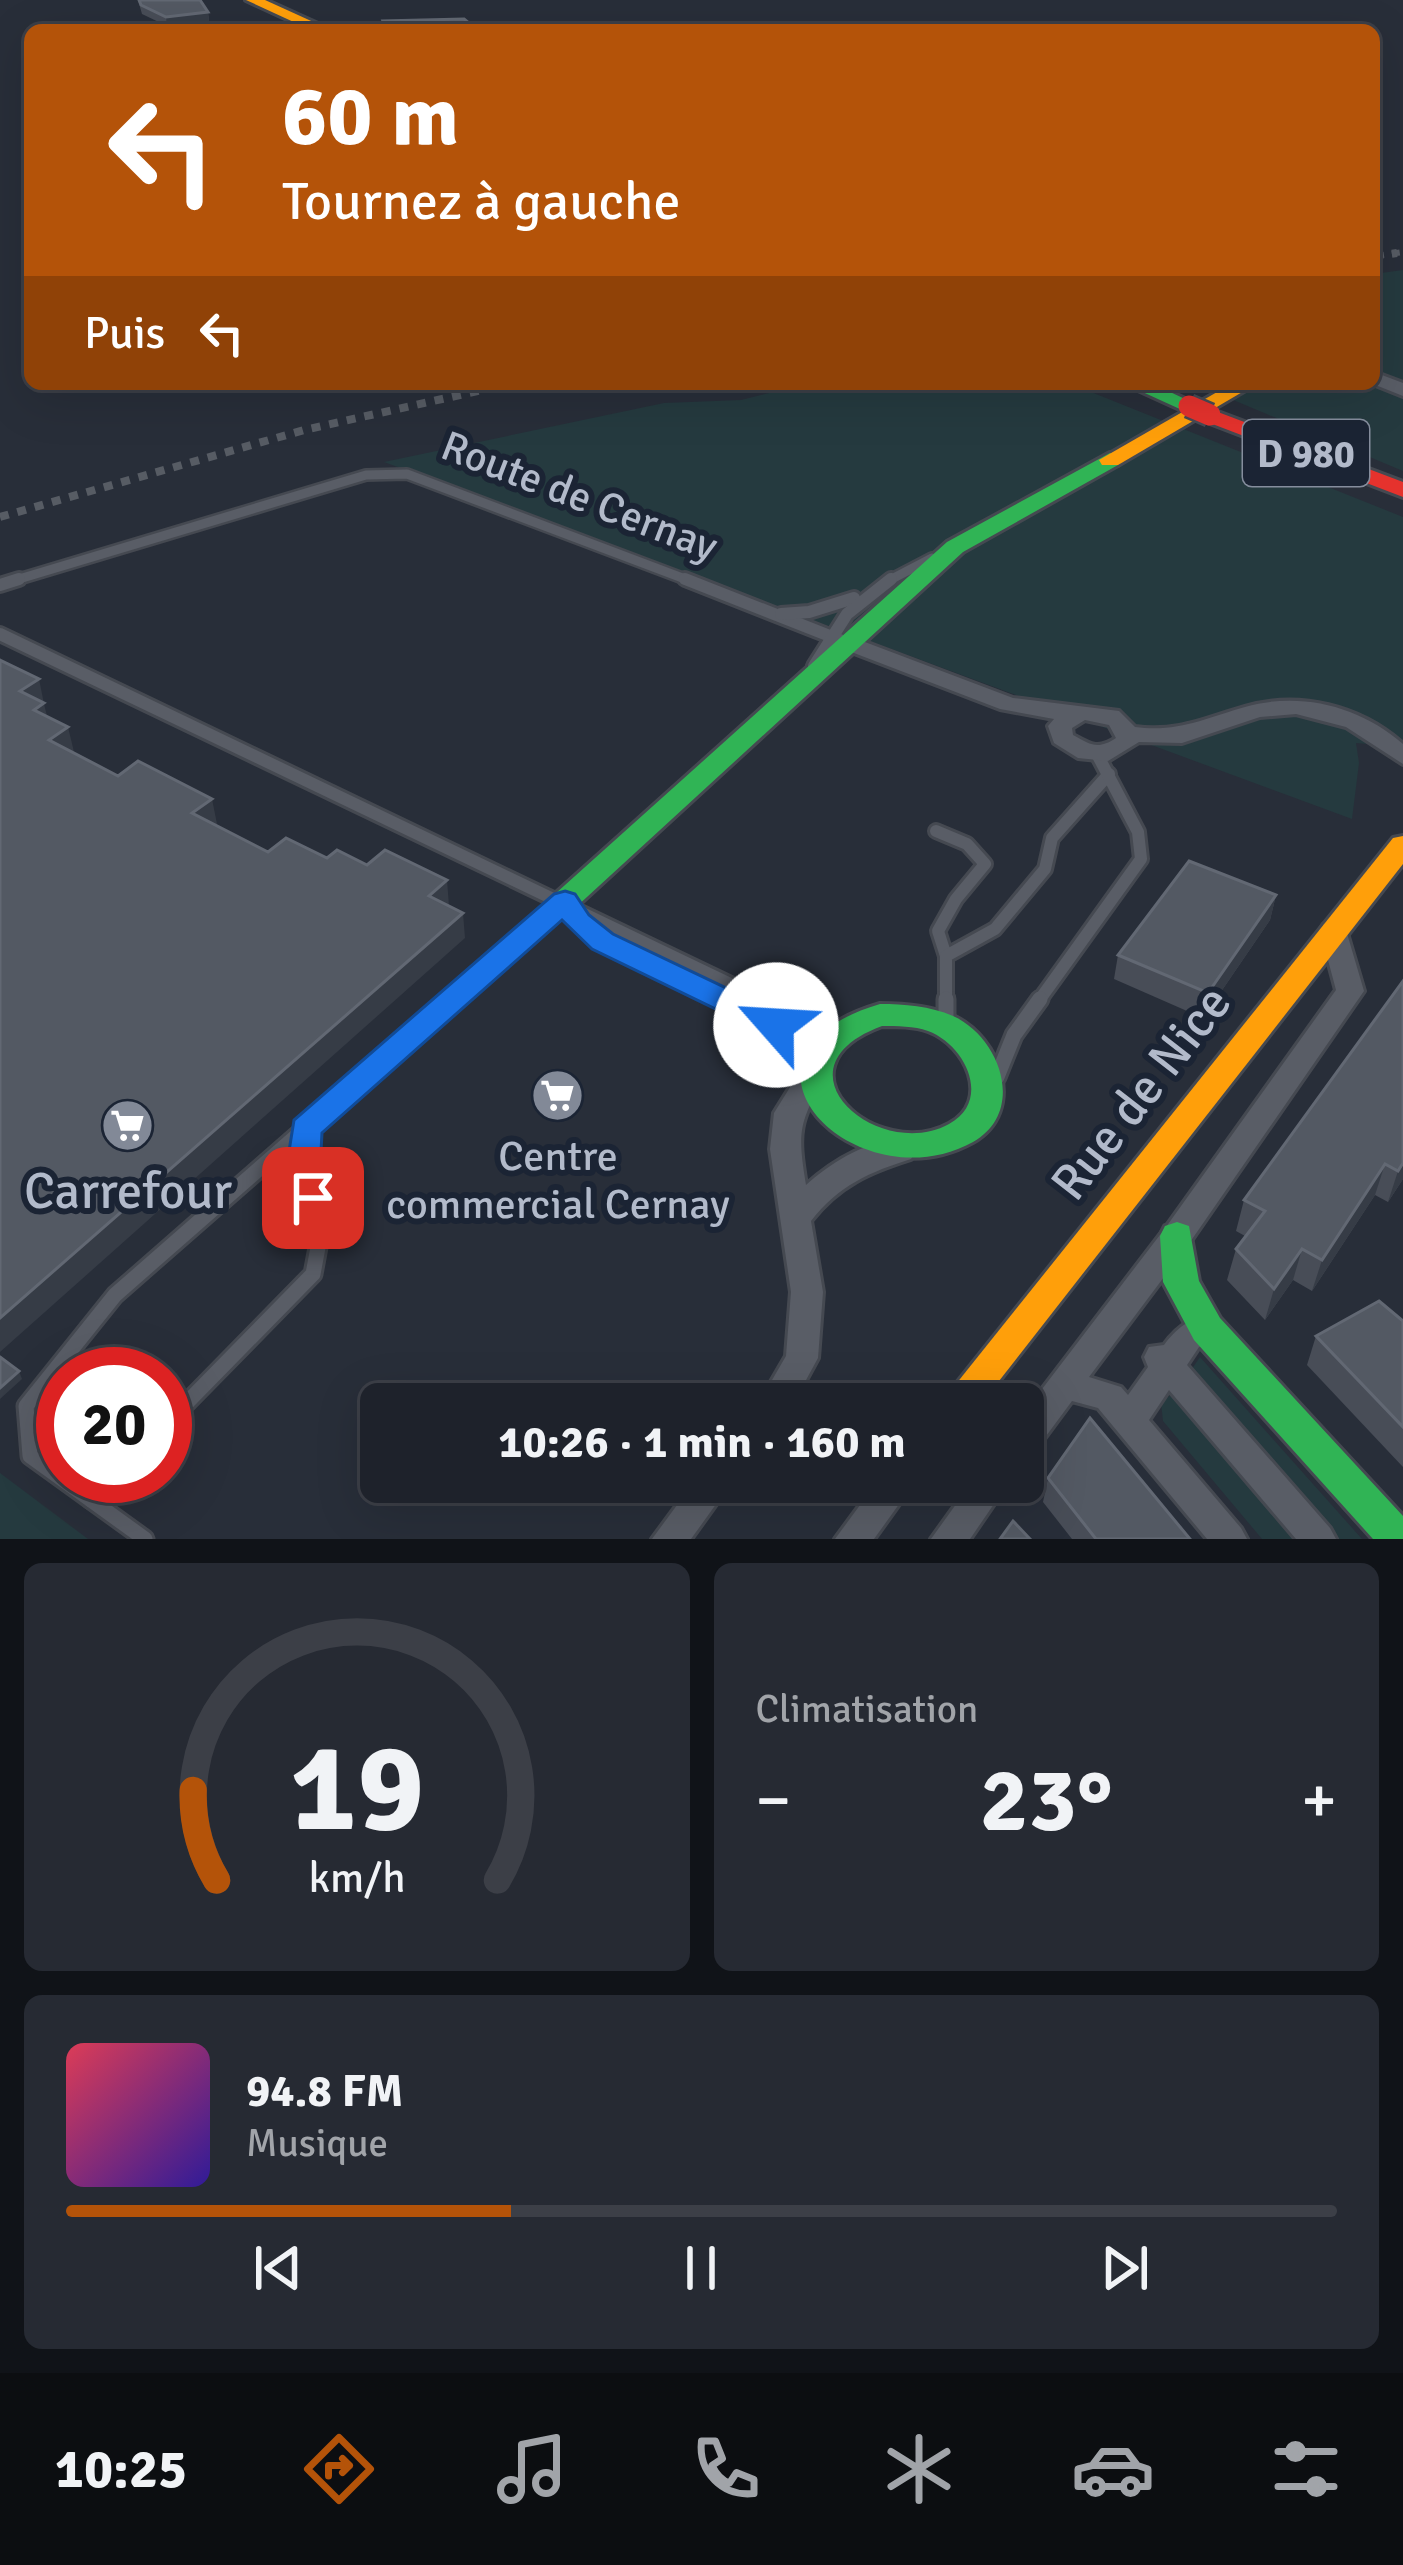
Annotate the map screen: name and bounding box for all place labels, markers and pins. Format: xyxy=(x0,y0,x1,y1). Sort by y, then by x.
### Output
supermarket icon: Centre commercial Cernay xyxy=(530,1068,586,1124)
supermarket icon: Carrefour xyxy=(100,1097,156,1153)
place label: Centre commercial Cernay xyxy=(386,1131,730,1230)
pin xyxy=(262,1147,364,1249)
place label: Carrefour xyxy=(24,1160,232,1223)

